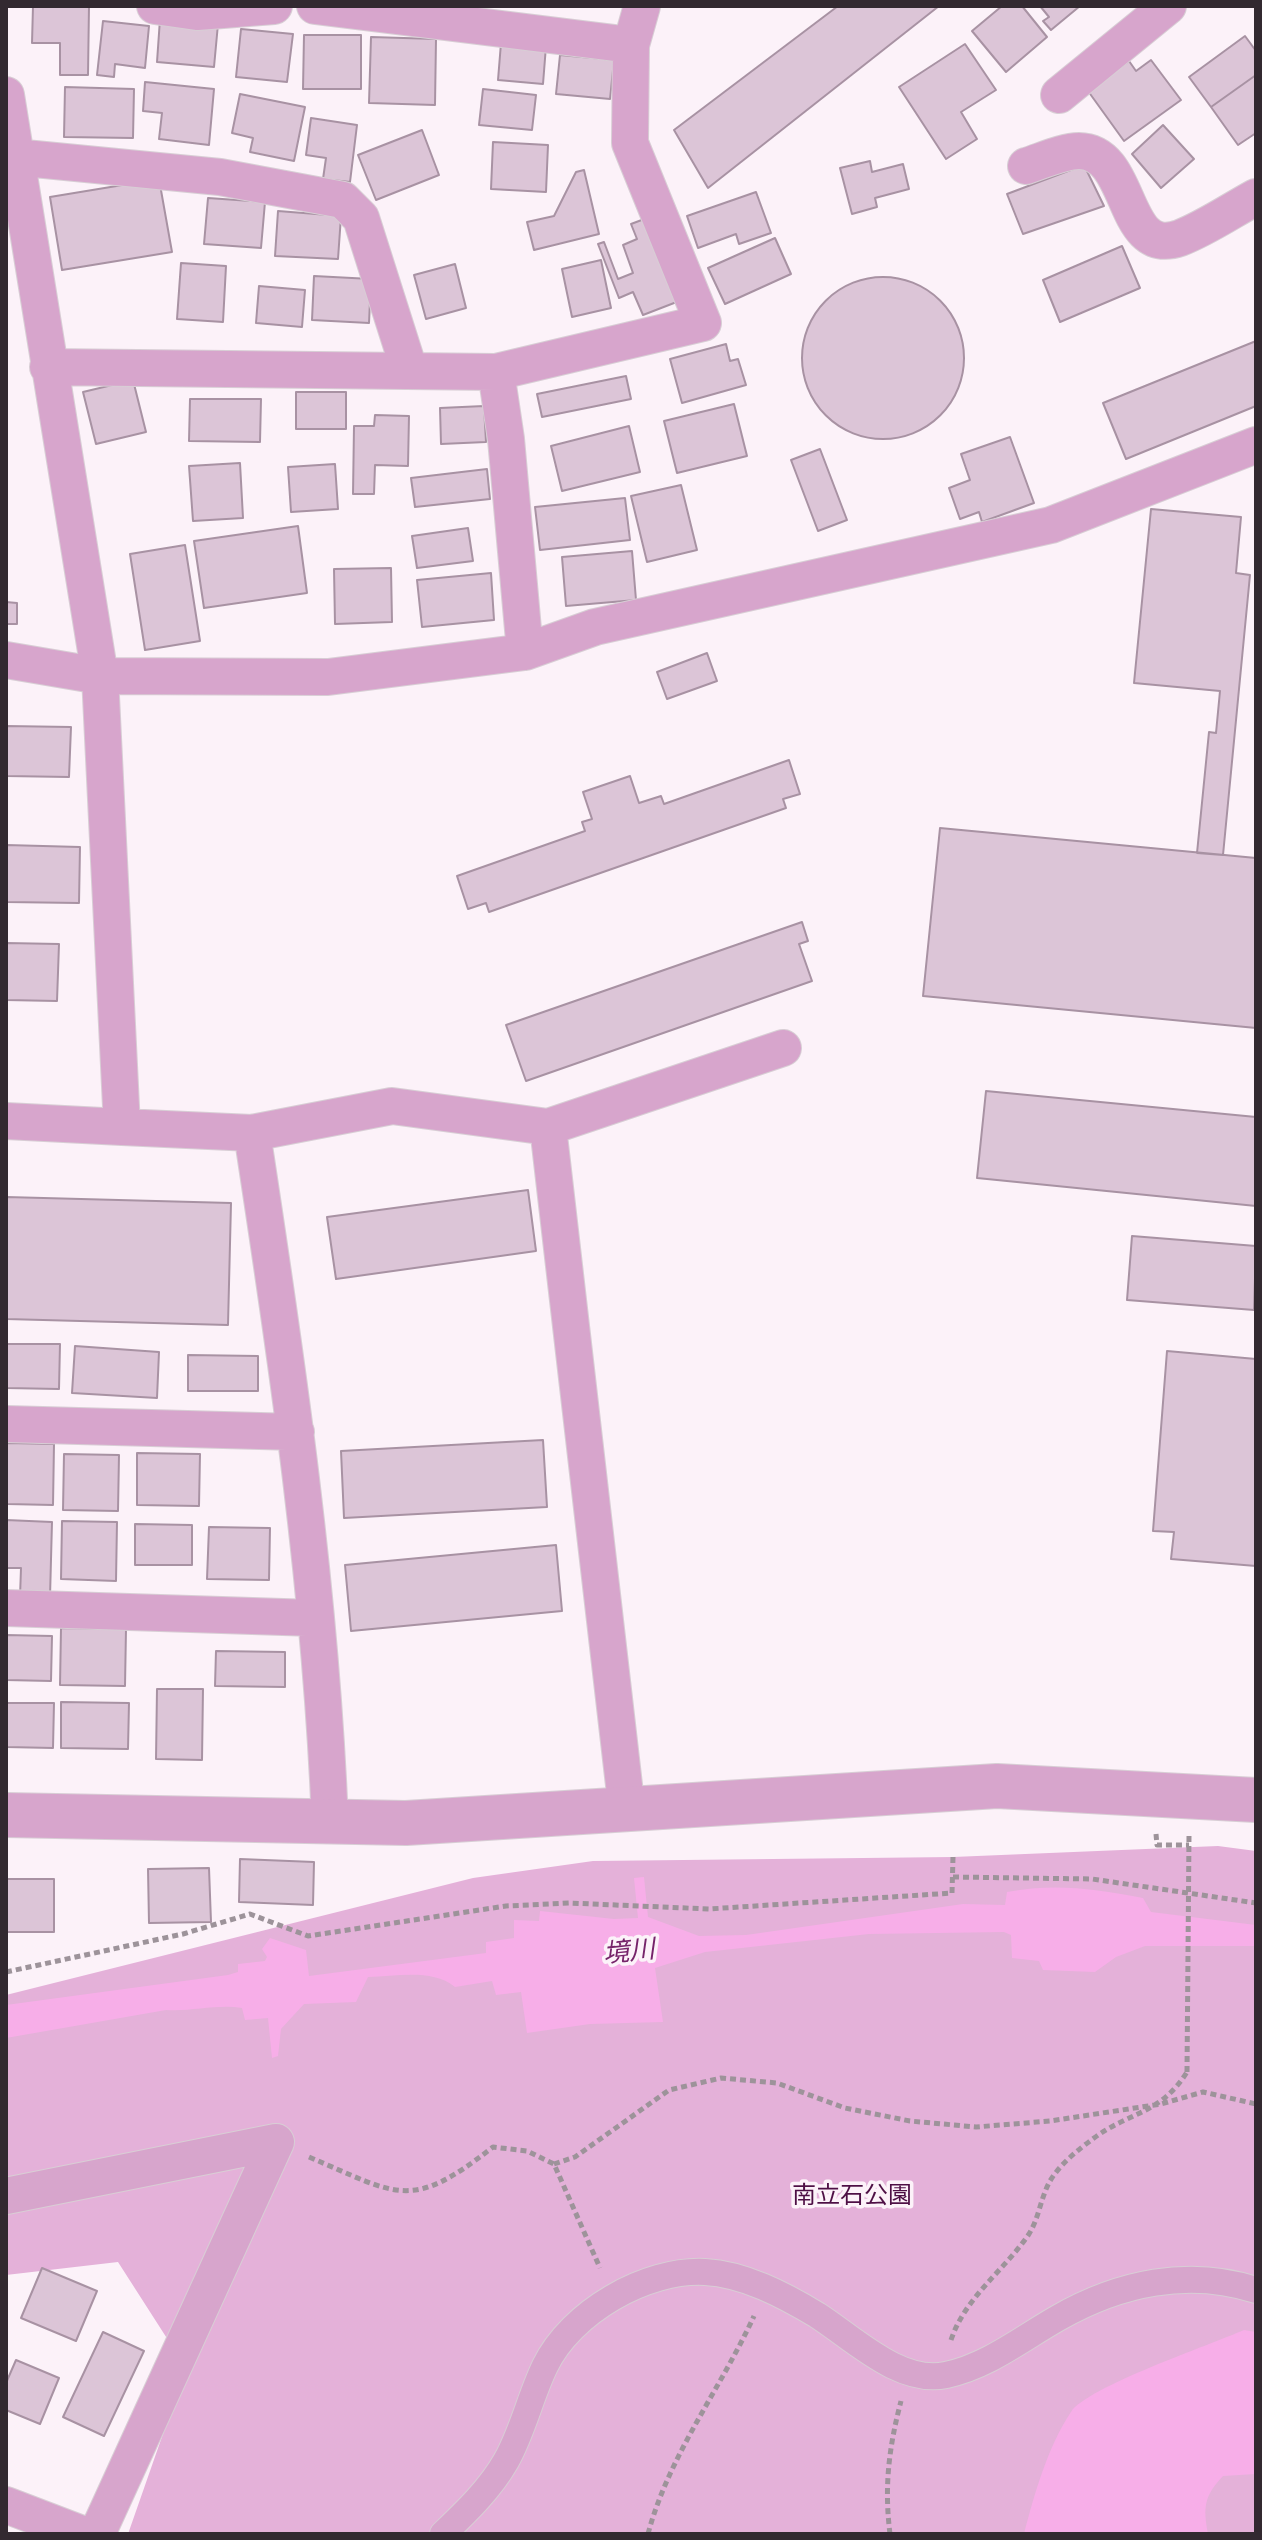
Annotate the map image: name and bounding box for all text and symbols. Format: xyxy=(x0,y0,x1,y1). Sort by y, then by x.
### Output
water label: 境川 xyxy=(602,1934,656,1970)
park label: 南立石公園 xyxy=(792,2182,912,2210)

